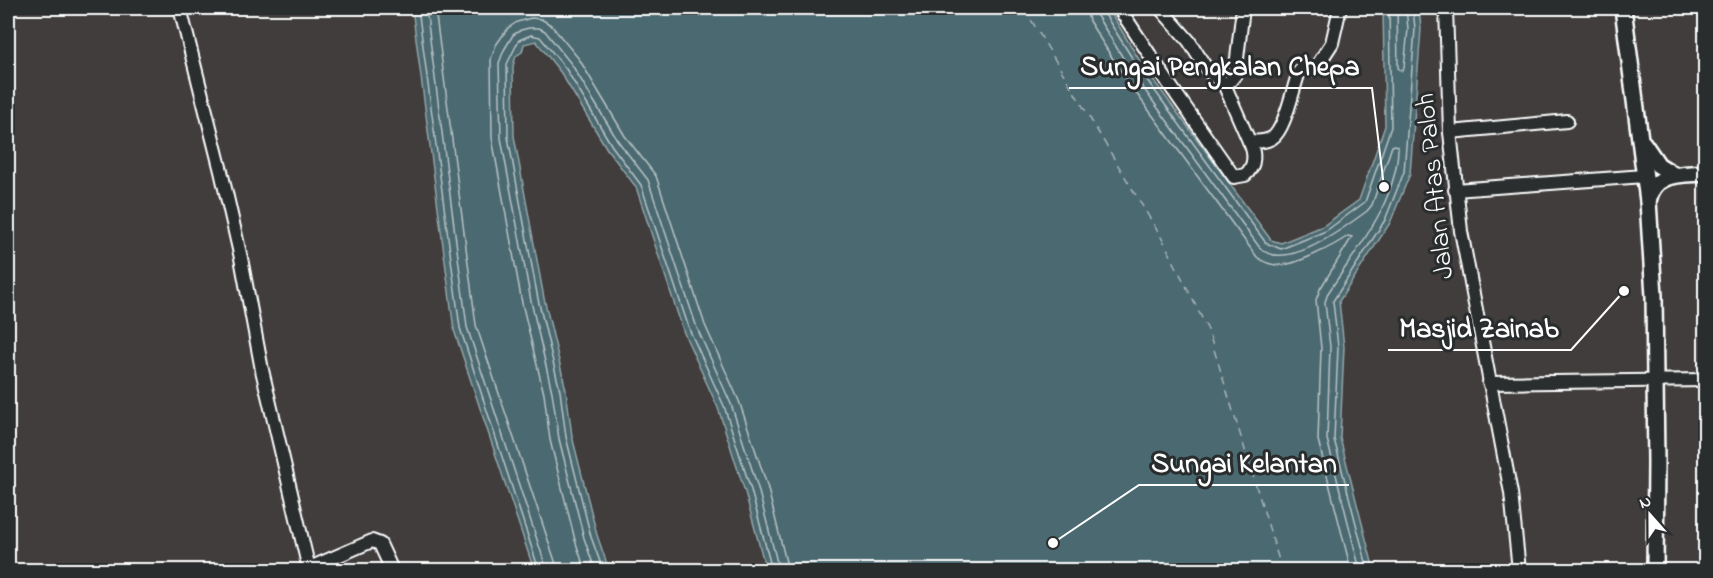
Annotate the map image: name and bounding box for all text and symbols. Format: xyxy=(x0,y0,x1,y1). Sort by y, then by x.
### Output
callout: Sungai Pengkalan Chepa xyxy=(1069,42,1372,88)
text: Sungai Pengkalan Chepa xyxy=(1080,48,1360,90)
street label: Jalan Atas Paloh xyxy=(1407,91,1465,281)
callout: Masjid Zainab xyxy=(1388,304,1571,350)
text: Masjid Zainab xyxy=(1399,310,1559,351)
callout: Sungai Kelantan xyxy=(1139,439,1349,485)
text: Sungai Kelantan xyxy=(1151,445,1337,487)
north arrow xyxy=(1620,485,1680,545)
text: N xyxy=(1636,490,1655,516)

